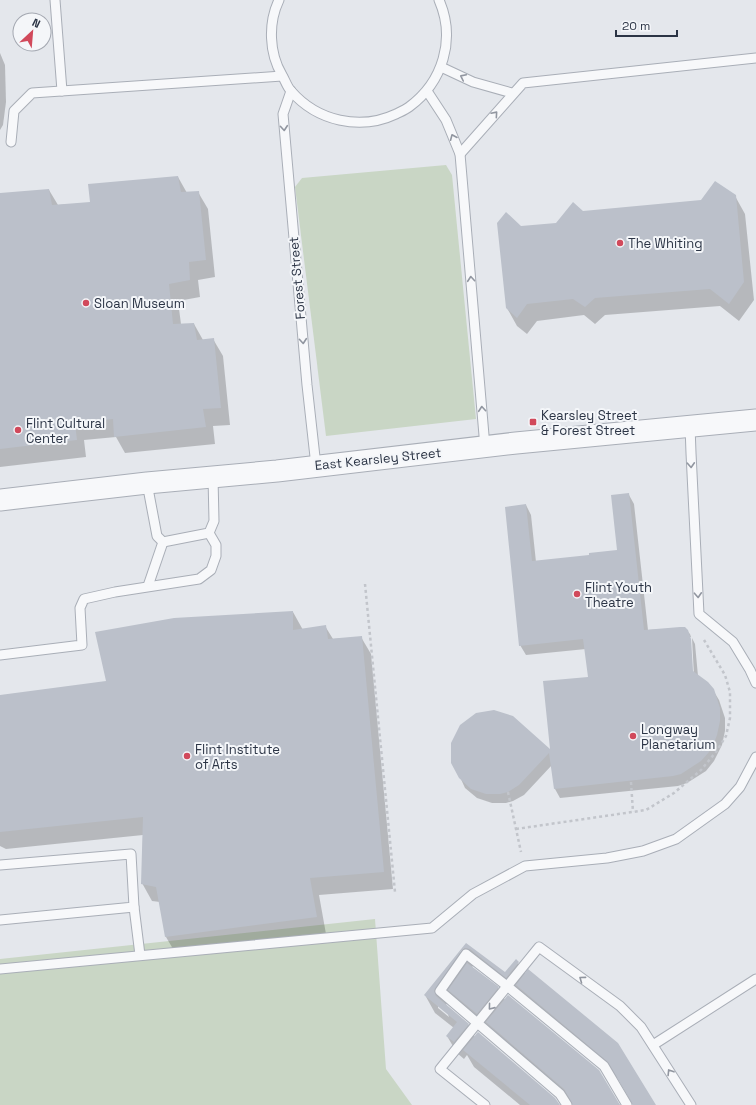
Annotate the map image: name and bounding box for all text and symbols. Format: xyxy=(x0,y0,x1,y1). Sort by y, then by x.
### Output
north arrow xyxy=(12,12,52,52)
scale bar xyxy=(616,12,677,38)
text: N xyxy=(30,15,43,31)
text: 20 m xyxy=(622,18,650,34)
one-way arrow xyxy=(460,74,467,82)
one-way arrow xyxy=(490,111,497,118)
one-way arrow xyxy=(280,125,289,131)
one-way arrow xyxy=(450,133,458,141)
place label: The Whiting xyxy=(628,235,703,252)
street label: Forest Street xyxy=(285,236,309,320)
marker: The Whiting xyxy=(615,238,625,248)
one-way arrow xyxy=(467,276,476,282)
place label: Sloan Museum xyxy=(94,295,185,312)
marker: Sloan Museum xyxy=(81,298,91,308)
one-way arrow xyxy=(298,338,307,344)
one-way arrow xyxy=(478,406,487,412)
place label: Kearsley Street & Forest Street xyxy=(541,407,637,439)
place label: Flint Cultural Center xyxy=(26,415,105,447)
marker: Kearsley Street & Forest Street xyxy=(528,417,538,427)
marker: Flint Cultural Center xyxy=(13,425,23,435)
street label: East Kearsley Street xyxy=(314,444,442,474)
one-way arrow xyxy=(687,462,696,468)
place label: Flint Youth Theatre xyxy=(585,579,652,611)
marker: Flint Youth Theatre xyxy=(572,589,582,599)
one-way arrow xyxy=(694,592,702,598)
place label: Longway Planetarium xyxy=(641,721,716,753)
marker: Longway Planetarium xyxy=(628,731,638,741)
place label: Flint Institute of Arts xyxy=(195,741,280,773)
marker: Flint Institute of Arts xyxy=(182,751,192,761)
one-way arrow xyxy=(580,976,587,983)
one-way arrow xyxy=(488,1002,495,1009)
one-way arrow xyxy=(667,1069,675,1076)

